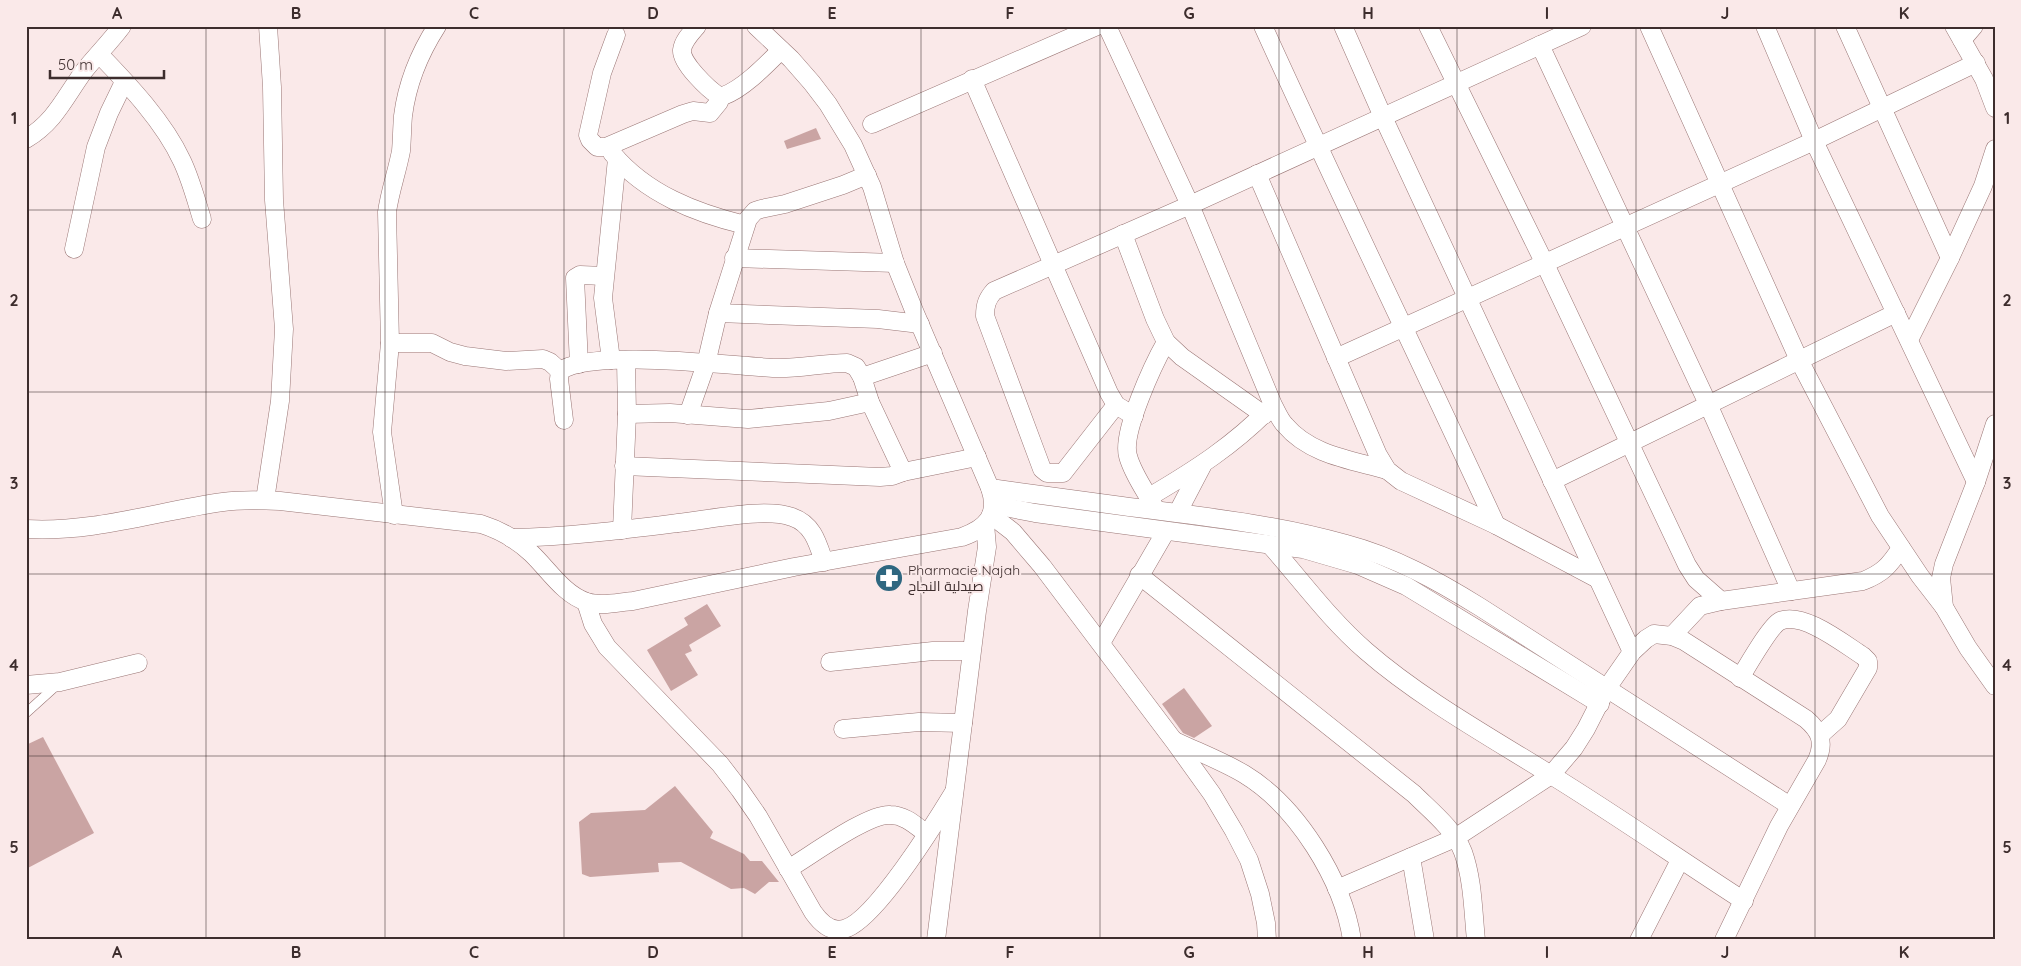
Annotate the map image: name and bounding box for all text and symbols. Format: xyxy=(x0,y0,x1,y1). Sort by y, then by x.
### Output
text: A xyxy=(112,3,123,23)
text: B xyxy=(291,3,301,23)
text: C xyxy=(469,3,479,23)
text: D xyxy=(647,3,659,23)
text: E xyxy=(827,3,837,23)
text: F xyxy=(1006,3,1015,23)
text: G xyxy=(1183,3,1195,23)
text: H xyxy=(1362,3,1374,23)
text: I xyxy=(1545,3,1549,23)
text: J xyxy=(1721,3,1729,23)
text: K xyxy=(1899,3,1909,23)
scale bar xyxy=(50,48,164,80)
text: 50 m xyxy=(58,55,93,74)
text: 1 xyxy=(11,108,17,128)
text: 1 xyxy=(2004,108,2010,128)
text: 2 xyxy=(9,290,19,310)
text: 2 xyxy=(2002,290,2012,310)
text: 3 xyxy=(10,473,18,493)
text: 3 xyxy=(2003,473,2011,493)
place label: Pharmacie Najah صيدلية النجاح xyxy=(908,561,1020,595)
pharmacy icon: Pharmacie Najah صيدلية النجاح xyxy=(874,563,904,593)
text: 4 xyxy=(9,655,19,675)
text: 4 xyxy=(2002,655,2012,675)
text: 5 xyxy=(9,837,19,857)
text: 5 xyxy=(2002,837,2012,857)
text: A xyxy=(112,942,123,962)
text: B xyxy=(291,942,301,962)
text: C xyxy=(469,942,479,962)
text: D xyxy=(647,942,659,962)
text: E xyxy=(827,942,837,962)
text: F xyxy=(1006,942,1015,962)
text: G xyxy=(1183,942,1195,962)
text: H xyxy=(1362,942,1374,962)
text: I xyxy=(1545,942,1549,962)
text: J xyxy=(1721,942,1729,962)
text: K xyxy=(1899,942,1909,962)

